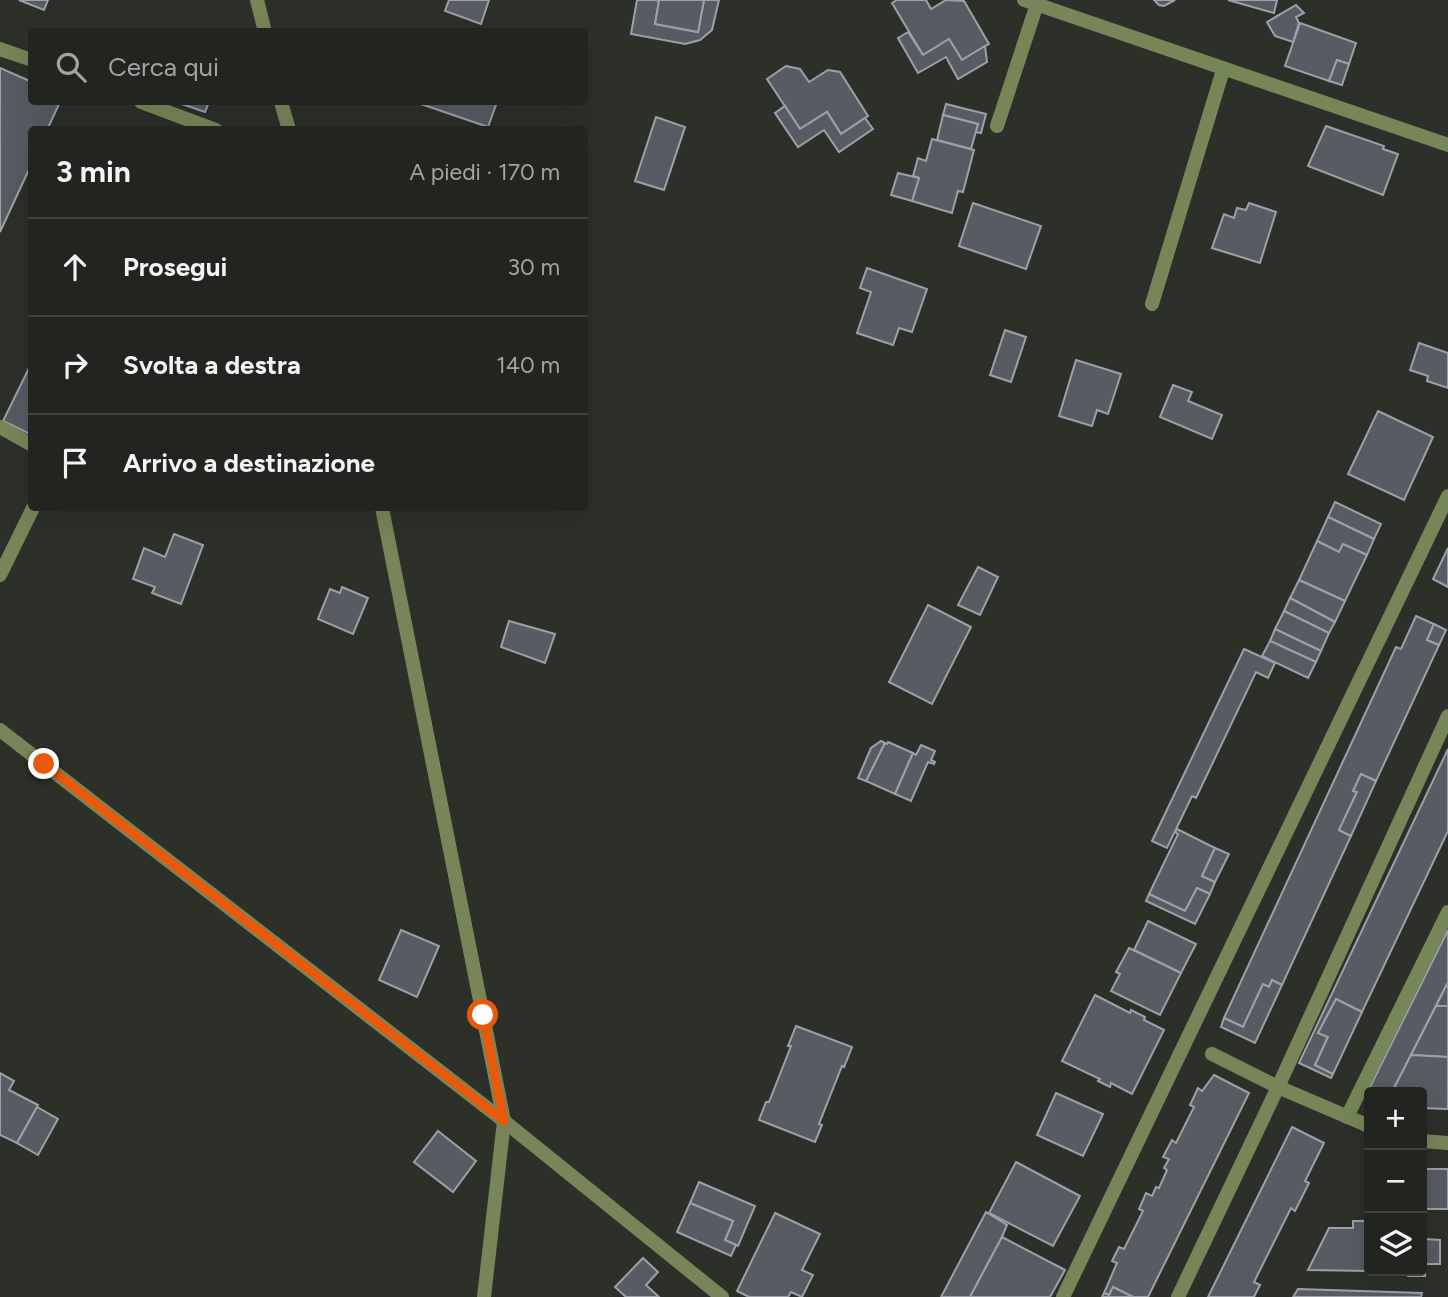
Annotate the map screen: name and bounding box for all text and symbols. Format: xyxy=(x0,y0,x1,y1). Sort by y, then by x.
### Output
search box xyxy=(28,28,588,105)
icon: search xyxy=(52,48,90,86)
text: Cerca qui xyxy=(108,51,219,83)
text: 3 min xyxy=(56,153,131,190)
text: A piedi · 170 m xyxy=(409,158,560,186)
icon: ahead xyxy=(56,248,94,286)
text: Prosegui xyxy=(123,251,227,283)
text: 30 m xyxy=(507,253,560,281)
icon: right xyxy=(56,346,94,384)
text: Svolta a destra xyxy=(123,349,301,381)
text: 140 m xyxy=(496,351,560,379)
icon: arrive xyxy=(56,444,94,482)
text: Arrivo a destinazione xyxy=(123,447,375,479)
route end xyxy=(28,748,59,779)
route start xyxy=(467,999,498,1030)
map controls xyxy=(1364,1087,1427,1276)
button: + xyxy=(1364,1087,1427,1150)
button: − xyxy=(1364,1150,1427,1213)
button: layers xyxy=(1364,1213,1427,1276)

